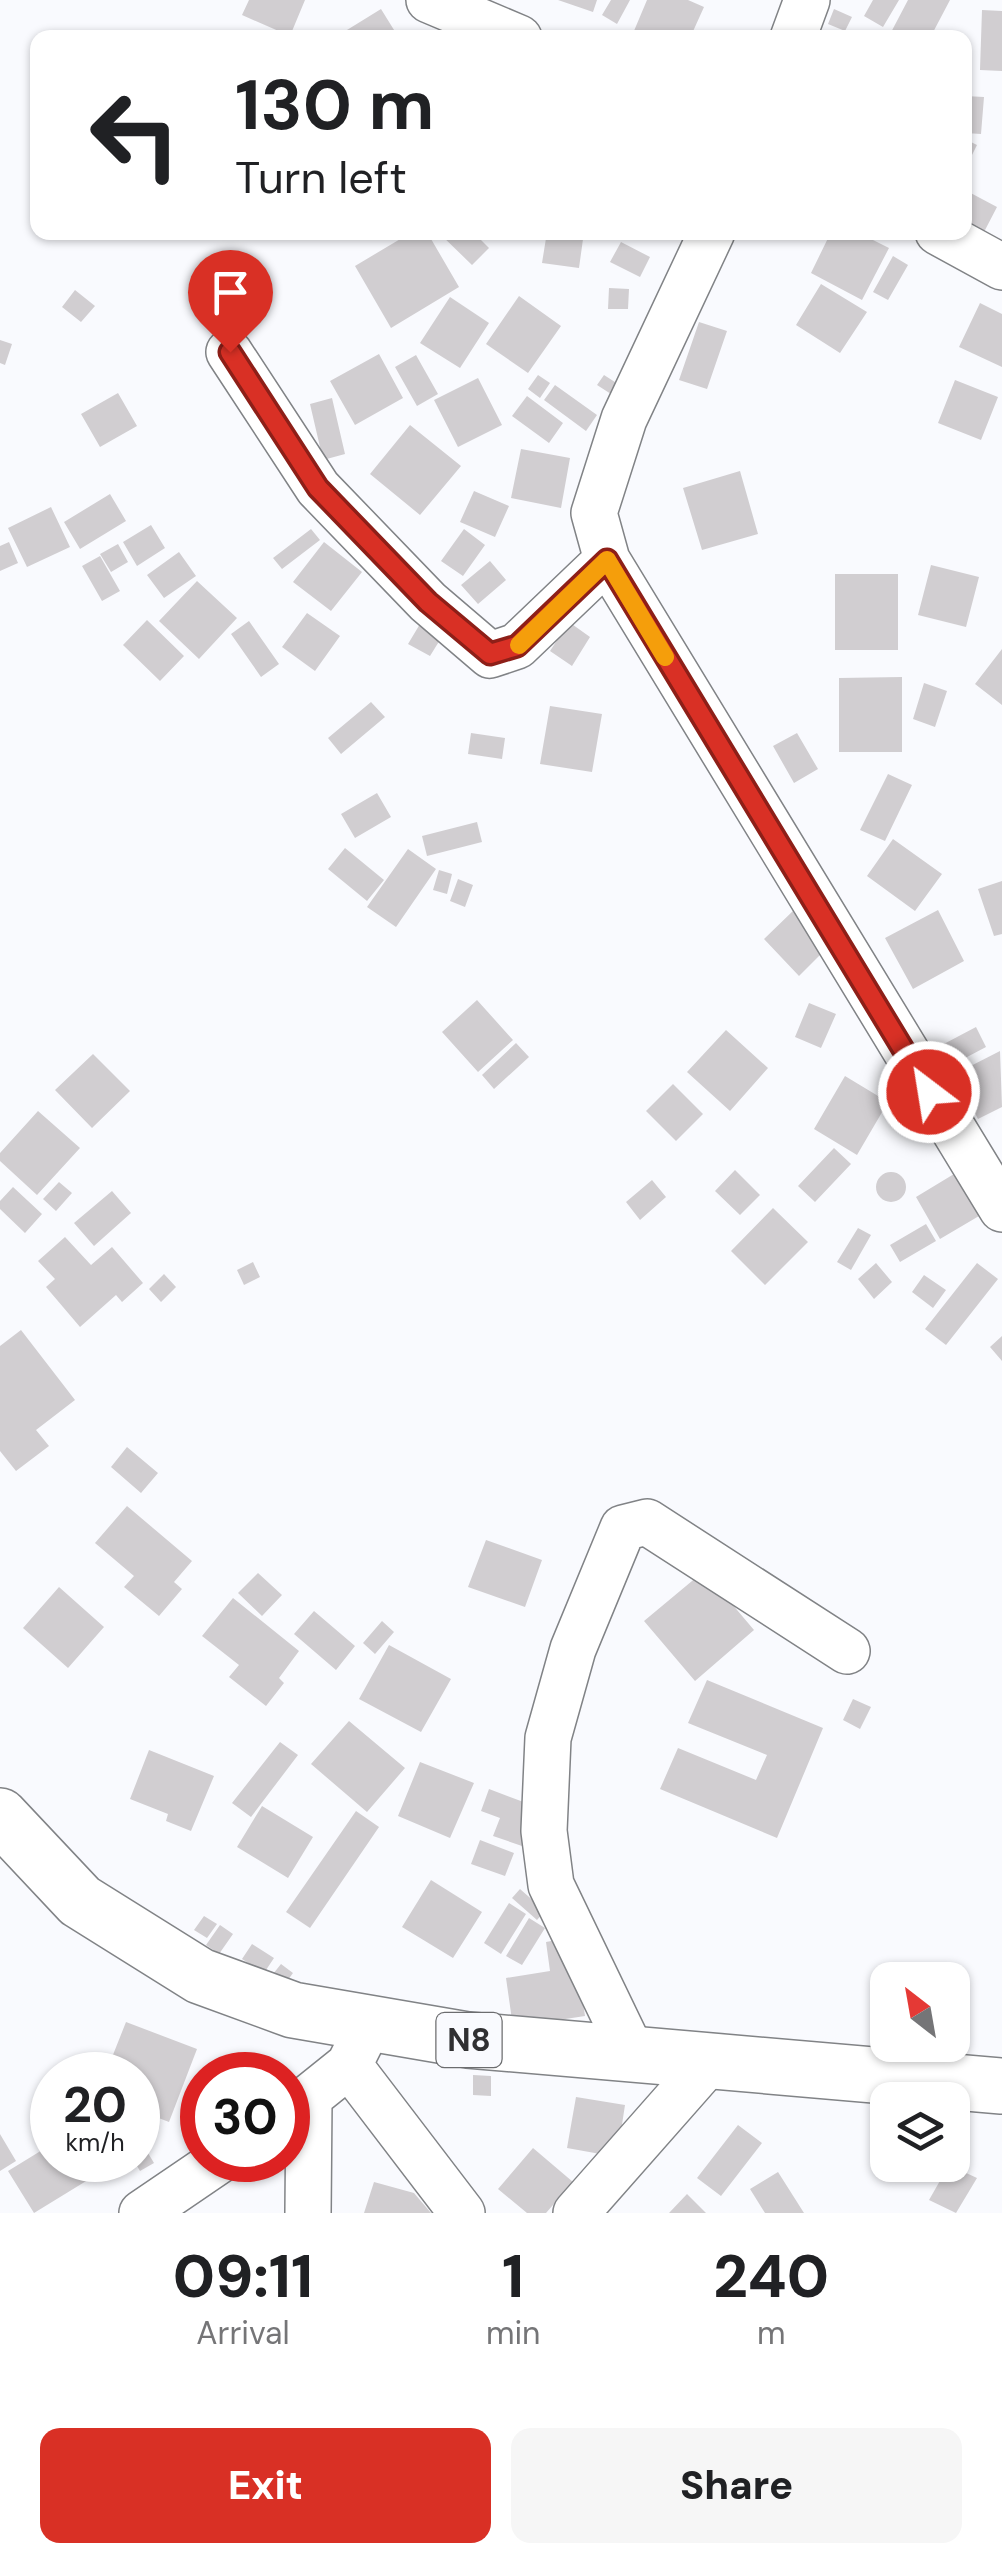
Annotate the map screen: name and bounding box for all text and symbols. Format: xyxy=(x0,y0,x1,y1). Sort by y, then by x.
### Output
text: 130 m xyxy=(235,60,434,151)
icon: left xyxy=(70,70,200,200)
text: Turn left xyxy=(235,148,407,207)
pin xyxy=(188,250,273,353)
icon: arrive xyxy=(203,265,258,320)
position arrow xyxy=(877,1040,981,1144)
north arrow xyxy=(870,1962,970,2062)
map controls xyxy=(870,1962,970,2182)
road number: N8 xyxy=(436,2013,502,2067)
speed limit sign: 30 xyxy=(180,2052,310,2182)
text: 20 xyxy=(63,2072,127,2138)
button: layers xyxy=(870,2082,970,2182)
text: km/h xyxy=(65,2126,125,2159)
text: 09:11 xyxy=(173,2237,313,2316)
text: 1 xyxy=(502,2237,524,2316)
text: 240 xyxy=(713,2237,829,2316)
text: Arrival xyxy=(196,2312,290,2354)
text: min xyxy=(486,2312,540,2354)
text: m xyxy=(757,2312,785,2354)
button: Exit xyxy=(40,2428,491,2543)
button: Share xyxy=(511,2428,962,2543)

